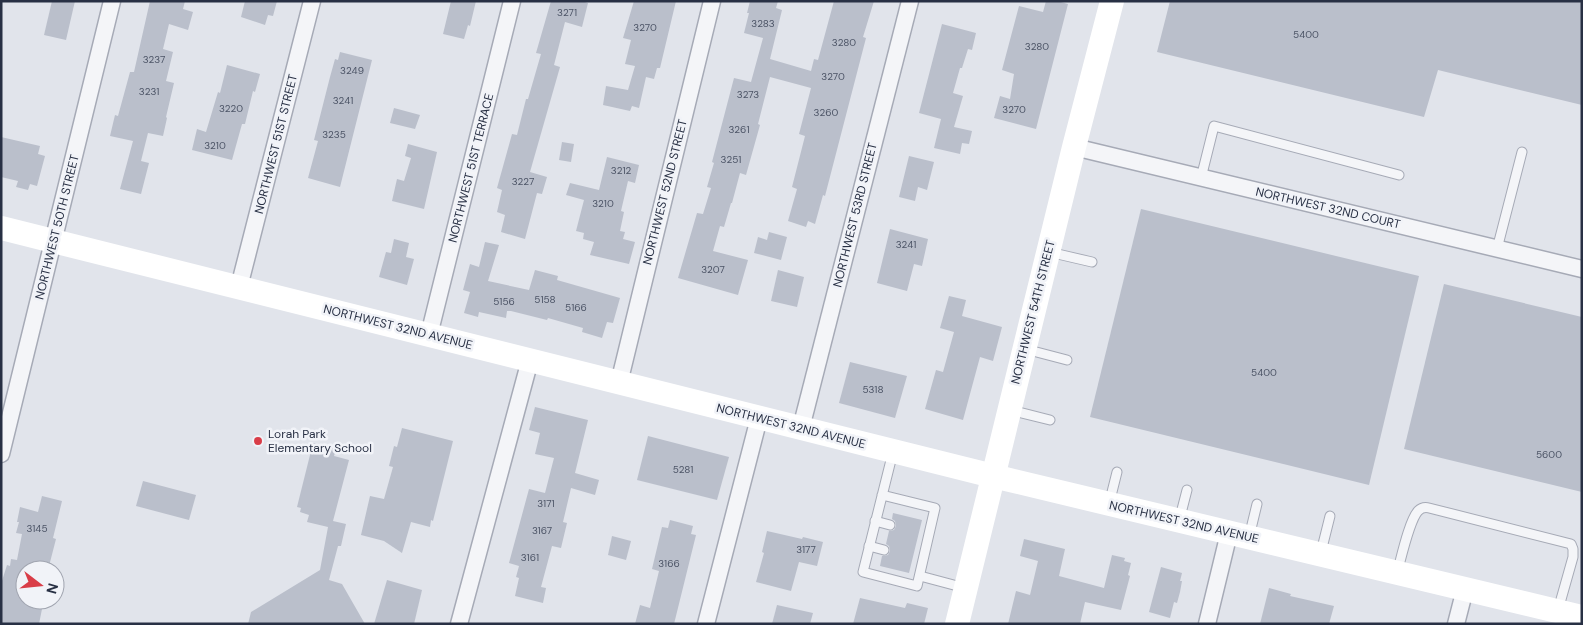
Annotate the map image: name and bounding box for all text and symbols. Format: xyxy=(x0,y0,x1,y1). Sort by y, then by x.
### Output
house number: 3271 xyxy=(557,6,577,19)
house number: 3283 xyxy=(751,17,775,30)
house number: 3270 xyxy=(633,21,657,34)
house number: 5400 xyxy=(1293,28,1319,41)
house number: 3280 xyxy=(832,36,856,49)
house number: 3280 xyxy=(1025,40,1049,53)
house number: 3237 xyxy=(143,53,165,66)
house number: 3249 xyxy=(340,64,364,77)
house number: 3270 xyxy=(821,70,845,83)
street label: NORTHWEST 51ST STREET xyxy=(251,72,301,215)
house number: 3231 xyxy=(139,85,159,98)
house number: 3273 xyxy=(737,88,759,101)
street label: NORTHWEST 51ST TERRACE xyxy=(445,92,497,244)
house number: 3241 xyxy=(333,94,353,107)
house number: 3220 xyxy=(219,102,243,115)
house number: 3270 xyxy=(1002,103,1026,116)
house number: 3260 xyxy=(814,106,839,119)
street label: NORTHWEST 52ND STREET xyxy=(639,117,691,266)
house number: 3261 xyxy=(728,123,750,136)
house number: 3235 xyxy=(322,128,346,141)
house number: 3210 xyxy=(204,139,226,152)
street label: NORTHWEST 53RD STREET xyxy=(829,141,881,289)
street label: NORTHWEST 50TH STREET xyxy=(31,153,83,301)
house number: 3251 xyxy=(721,153,741,166)
house number: 3212 xyxy=(611,164,632,177)
house number: 3227 xyxy=(512,175,534,188)
street label: NORTHWEST 32ND COURT xyxy=(1254,184,1402,233)
house number: 3210 xyxy=(592,197,614,210)
house number: 3241 xyxy=(896,238,916,251)
street label: NORTHWEST 54TH STREET xyxy=(1007,238,1059,386)
house number: 3207 xyxy=(701,263,725,276)
house number: 5158 xyxy=(534,293,556,306)
house number: 5156 xyxy=(493,295,515,308)
street label: NORTHWEST 32ND AVENUE xyxy=(322,301,474,353)
house number: 5166 xyxy=(565,301,587,314)
house number: 5400 xyxy=(1251,366,1277,379)
house number: 5318 xyxy=(862,383,884,396)
street label: NORTHWEST 32ND AVENUE xyxy=(715,400,867,452)
place label: Lorah Park Elementary School xyxy=(268,426,372,456)
marker: Lorah Park Elementary School xyxy=(252,435,264,447)
house number: 5600 xyxy=(1536,448,1562,461)
house number: 5281 xyxy=(673,463,693,476)
house number: 3171 xyxy=(537,497,555,510)
street label: NORTHWEST 32ND AVENUE xyxy=(1108,497,1261,547)
house number: 3145 xyxy=(26,522,48,535)
house number: 3167 xyxy=(532,524,552,537)
house number: 3177 xyxy=(796,543,816,556)
house number: 3161 xyxy=(521,551,539,564)
house number: 3166 xyxy=(658,557,680,570)
north arrow xyxy=(15,560,65,610)
text: N xyxy=(42,581,63,596)

